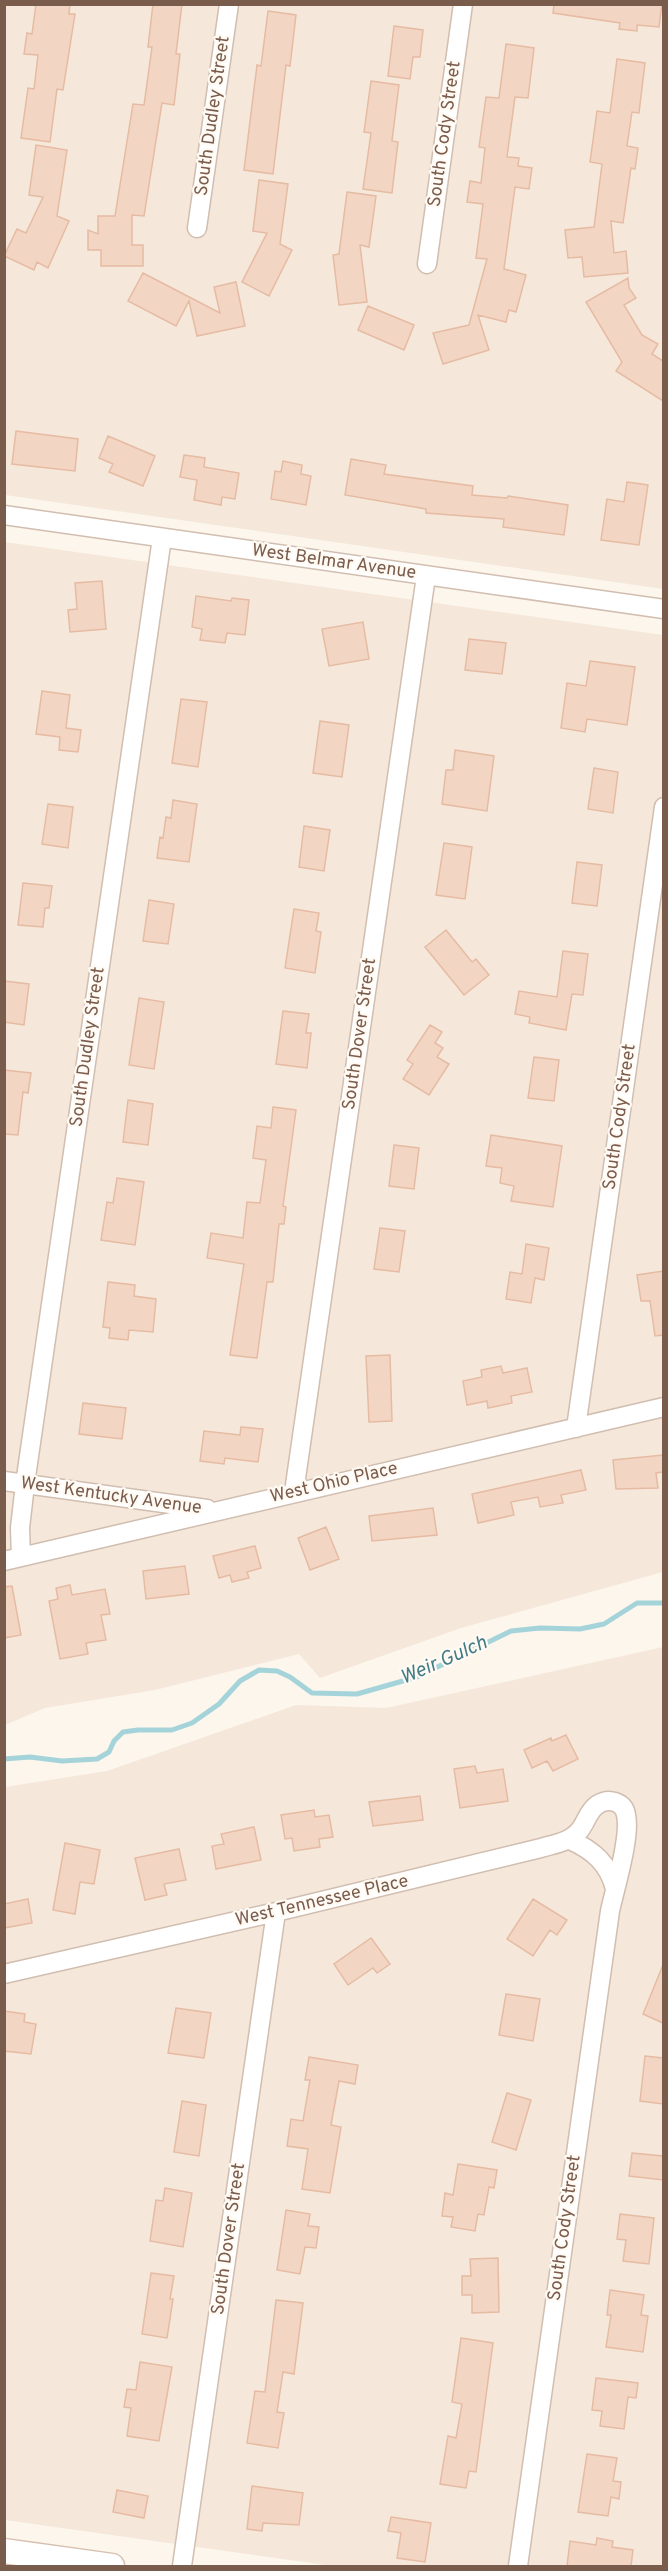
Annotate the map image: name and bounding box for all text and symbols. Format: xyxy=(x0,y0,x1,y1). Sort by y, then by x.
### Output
street label: South Dudley Street xyxy=(190,35,236,197)
street label: South Cody Street xyxy=(423,60,467,208)
street label: West Belmar Avenue xyxy=(250,539,418,585)
street label: South Dover Street xyxy=(338,957,382,1111)
street label: South Dudley Street xyxy=(65,966,111,1128)
street label: South Cody Street xyxy=(598,1043,642,1191)
street label: West Ohio Place xyxy=(268,1457,400,1509)
street label: West Kentucky Avenue xyxy=(19,1472,203,1520)
water label: Weir Gulch xyxy=(396,1630,492,1692)
street label: West Tennessee Place xyxy=(233,1870,411,1932)
street label: South Cody Street xyxy=(543,2154,587,2302)
street label: South Dover Street xyxy=(207,2162,251,2316)

